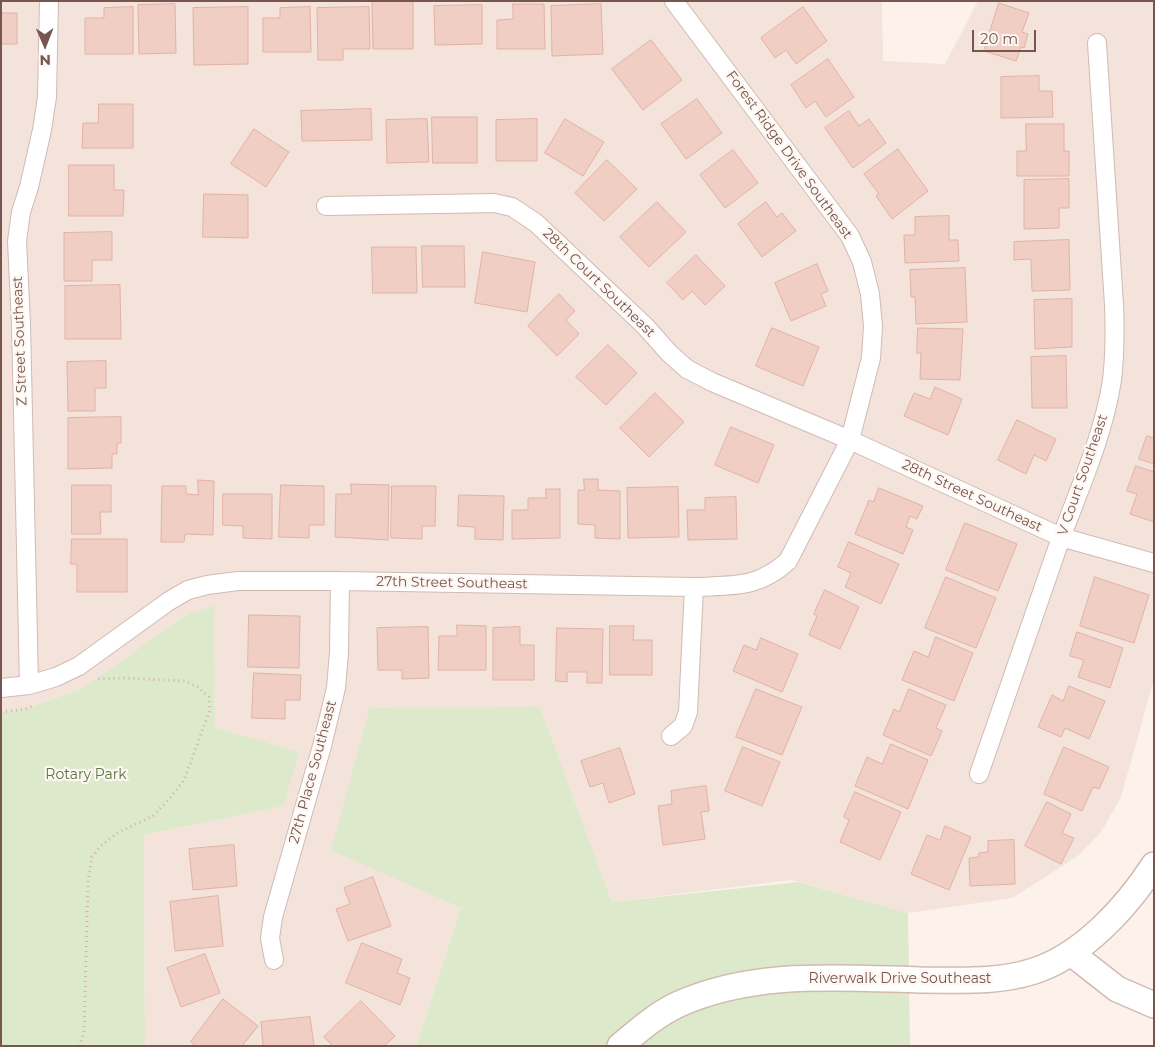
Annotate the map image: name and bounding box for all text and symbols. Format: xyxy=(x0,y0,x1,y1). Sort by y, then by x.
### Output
north arrow xyxy=(20,20,70,70)
scale bar xyxy=(975,20,1039,52)
text: 20 m xyxy=(980,29,1018,48)
text: N xyxy=(39,51,51,69)
street label: Forest Ridge Drive Southeast xyxy=(722,68,856,242)
street label: 28th Court Southeast xyxy=(539,225,659,341)
street label: Z Street Southeast xyxy=(9,276,31,406)
street label: V Court Southeast xyxy=(1054,412,1112,538)
street label: 28th Street Southeast xyxy=(899,456,1045,536)
street label: 27th Street Southeast xyxy=(376,573,528,593)
street label: 27th Place Southeast xyxy=(286,698,340,846)
park label: Rotary Park xyxy=(45,767,127,783)
street label: Riverwalk Drive Southeast xyxy=(809,971,991,987)

